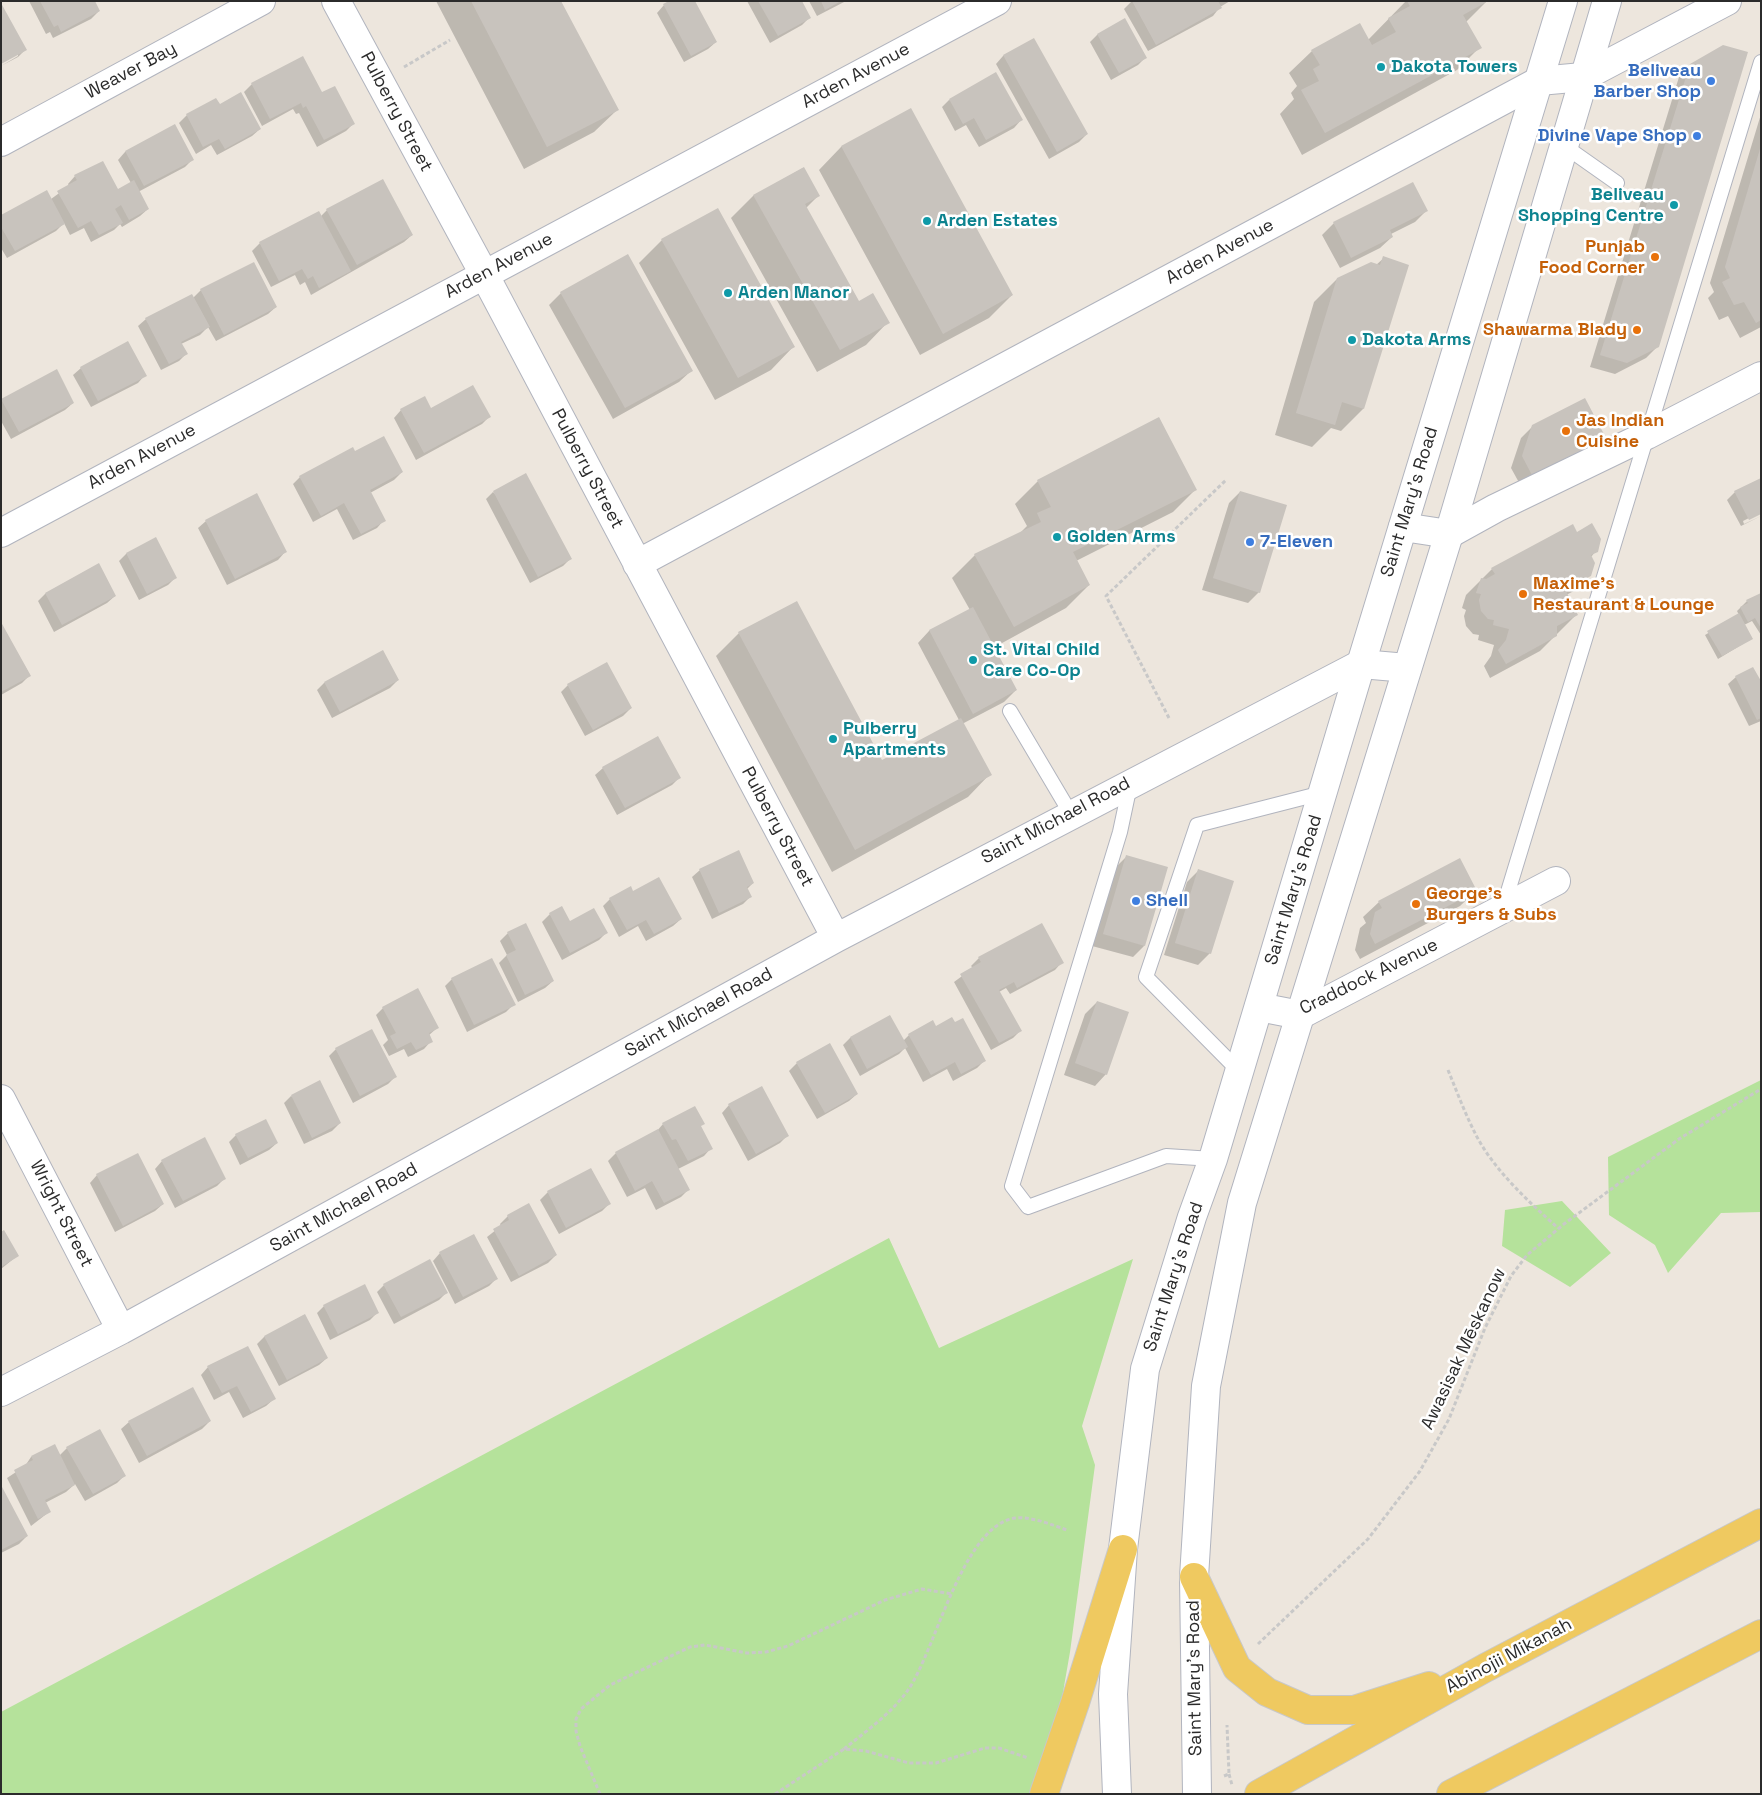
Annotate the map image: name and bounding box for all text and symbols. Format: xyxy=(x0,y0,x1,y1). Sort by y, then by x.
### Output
street label: Weaver Bay xyxy=(82,38,180,104)
street label: Arden Avenue xyxy=(798,38,914,114)
street label: Pulberry Street xyxy=(355,48,437,176)
place label: Dakota Towers xyxy=(1391,56,1518,78)
place label: Beliveau Barber Shop xyxy=(1593,60,1701,102)
marker: Dakota Towers xyxy=(1375,61,1387,73)
marker: Beliveau Barber Shop xyxy=(1705,75,1717,87)
place label: Divine Vape Shop xyxy=(1538,125,1687,147)
marker: Divine Vape Shop xyxy=(1691,130,1703,142)
place label: Beliveau Shopping Centre xyxy=(1518,184,1664,226)
marker: Beliveau Shopping Centre xyxy=(1668,199,1680,211)
place label: Arden Estates xyxy=(937,210,1058,232)
street label: Arden Avenue xyxy=(1162,214,1278,290)
marker: Arden Estates xyxy=(921,215,933,227)
street label: Arden Avenue xyxy=(441,228,557,304)
place label: Punjab Food Corner xyxy=(1539,236,1645,278)
marker: Punjab Food Corner xyxy=(1649,251,1661,263)
place label: Arden Manor xyxy=(738,282,849,304)
marker: Arden Manor xyxy=(722,287,734,299)
place label: Shawarma Blady xyxy=(1483,319,1627,341)
marker: Shawarma Blady xyxy=(1631,324,1643,336)
place label: Dakota Arms xyxy=(1362,329,1471,351)
marker: Dakota Arms xyxy=(1346,334,1358,346)
street label: Pulberry Street xyxy=(546,405,628,533)
place label: Jas Indian Cuisine xyxy=(1576,410,1664,452)
street label: Arden Avenue xyxy=(84,419,200,495)
street label: Saint Mary's Road xyxy=(1377,424,1443,580)
marker: Jas Indian Cuisine xyxy=(1560,425,1572,437)
place label: Golden Arms xyxy=(1067,526,1176,548)
marker: Golden Arms xyxy=(1051,531,1063,543)
place label: 7-Eleven xyxy=(1260,531,1333,553)
marker: 7-Eleven xyxy=(1244,536,1256,548)
place label: Maxime's Restaurant & Lounge xyxy=(1533,573,1714,616)
marker: Maxime's Restaurant & Lounge xyxy=(1517,588,1529,600)
place label: St. Vital Child Care Co-Op xyxy=(983,639,1100,682)
marker: St. Vital Child Care Co-Op xyxy=(967,654,979,666)
place label: Pulberry Apartments xyxy=(843,718,946,761)
marker: Pulberry Apartments xyxy=(827,733,839,745)
street label: Pulberry Street xyxy=(736,763,818,891)
street label: Saint Michael Road xyxy=(978,773,1134,869)
street label: Saint Mary's Road xyxy=(1261,812,1327,968)
place label: George's Burgers & Subs xyxy=(1426,883,1557,926)
place label: Shell xyxy=(1146,890,1188,912)
marker: Shell xyxy=(1130,895,1142,907)
marker: George's Burgers & Subs xyxy=(1410,898,1422,910)
street label: Craddock Avenue xyxy=(1296,934,1442,1020)
street label: Saint Michael Road xyxy=(622,963,776,1063)
street label: Wright Street xyxy=(25,1157,97,1271)
street label: Saint Michael Road xyxy=(267,1158,421,1258)
street label: Saint Mary's Road xyxy=(1140,1200,1208,1354)
street label: Awasisak Mēskanow xyxy=(1417,1265,1511,1433)
street label: Saint Mary's Road xyxy=(1183,1600,1207,1756)
street label: Abinojii Mikanah xyxy=(1442,1614,1576,1698)

